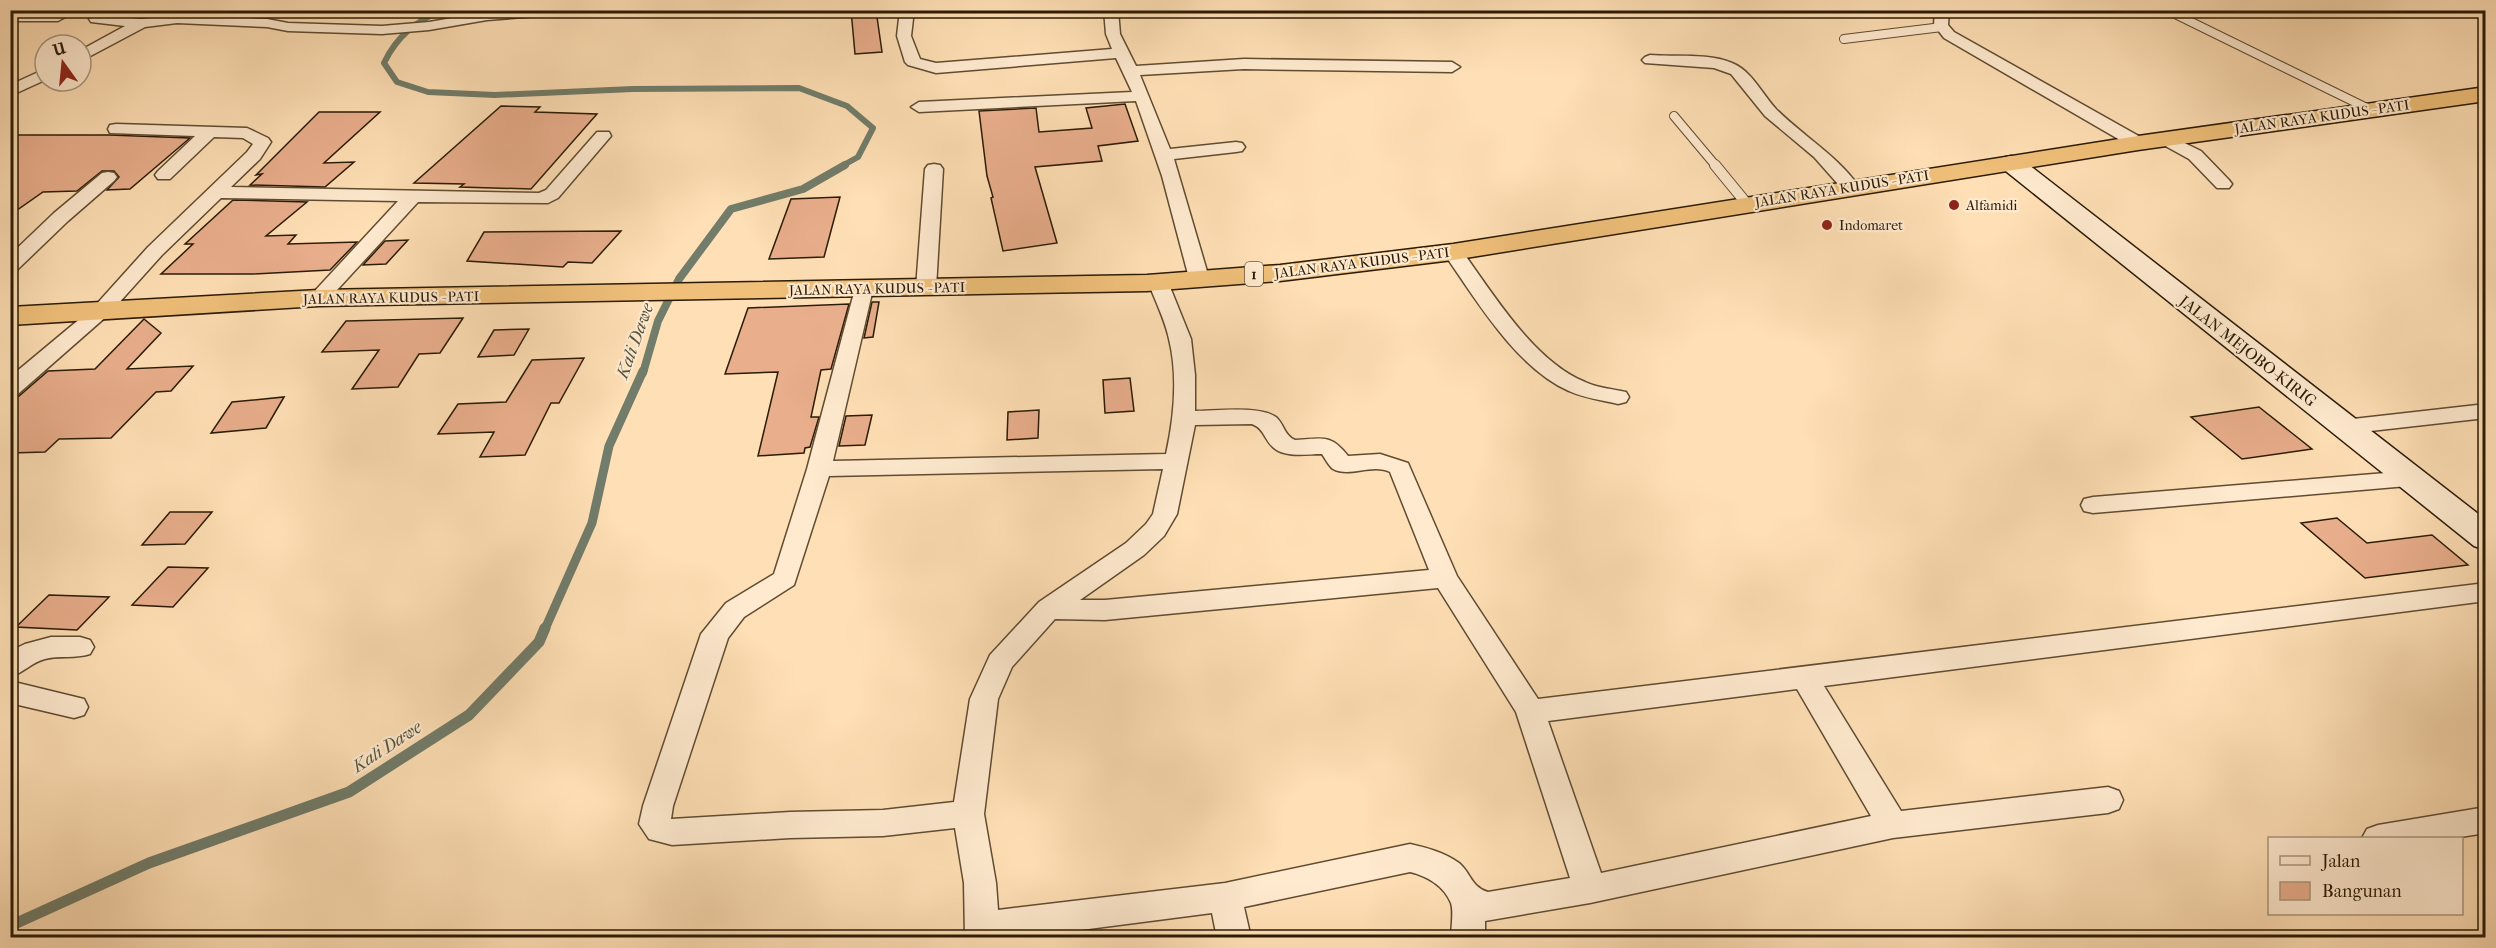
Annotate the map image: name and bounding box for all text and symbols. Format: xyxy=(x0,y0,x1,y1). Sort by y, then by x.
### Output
north arrow xyxy=(33,33,93,93)
text: U xyxy=(50,38,68,60)
street label: JALAN RAYA KUDUS - PATI xyxy=(2233,96,2411,138)
street label: JALAN RAYA KUDUS - PATI xyxy=(1753,167,1931,211)
place label: Alfamidi xyxy=(1965,197,2018,214)
marker: Alfamidi xyxy=(1947,198,1961,212)
place label: Indomaret xyxy=(1839,217,1903,234)
marker: Indomaret xyxy=(1820,218,1834,232)
street label: JALAN RAYA KUDUS - PATI xyxy=(1273,244,1451,282)
road number: 1 xyxy=(1245,262,1263,286)
street label: JALAN RAYA KUDUS - PATI xyxy=(788,279,966,299)
street label: JALAN RAYA KUDUS - PATI xyxy=(302,288,480,308)
street label: JALAN MEJOBO-KIRIG xyxy=(2174,290,2320,410)
water label: Kali Dawe xyxy=(611,300,659,383)
water label: Kali Dawe xyxy=(347,716,426,778)
legend xyxy=(2268,837,2463,915)
text: Jalan xyxy=(2320,851,2361,872)
text: Bangunan xyxy=(2322,881,2402,902)

